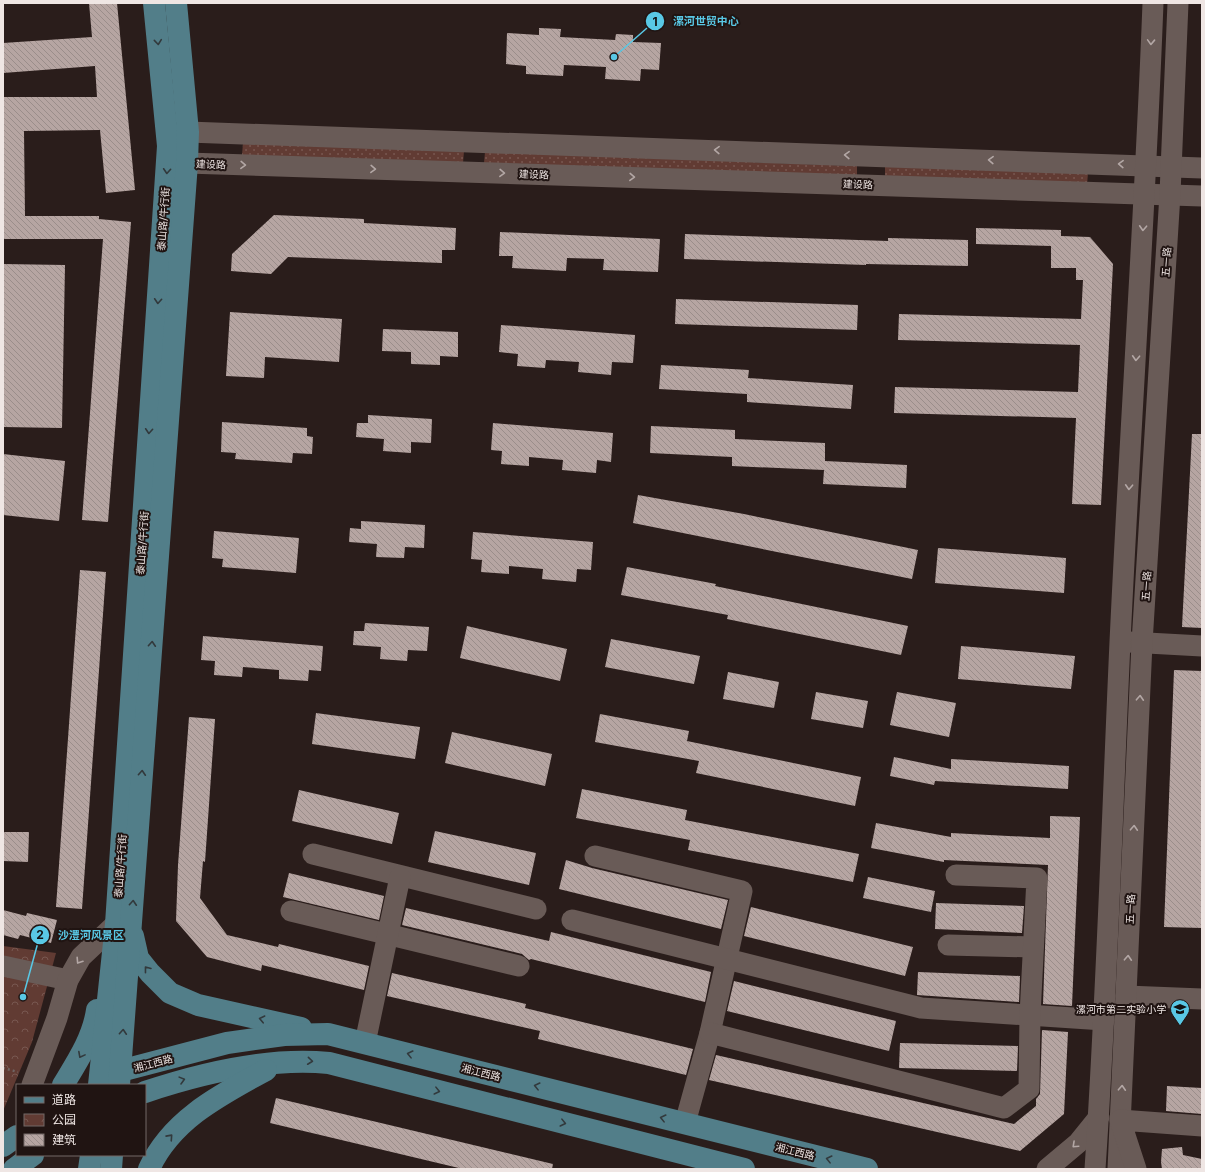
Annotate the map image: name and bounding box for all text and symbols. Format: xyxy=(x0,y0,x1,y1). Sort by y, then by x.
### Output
callout: 漯河世贸中心 xyxy=(645,10,747,33)
text: 1 xyxy=(652,14,658,29)
text: 漯河世贸中心 xyxy=(673,14,739,28)
one-way arrow xyxy=(153,39,162,45)
one-way arrow xyxy=(1147,39,1155,45)
one-way arrow xyxy=(714,146,720,155)
one-way arrow xyxy=(844,151,850,159)
one-way arrow xyxy=(988,156,994,164)
street label: 建设路 xyxy=(196,157,226,171)
one-way arrow xyxy=(1118,160,1124,168)
one-way arrow xyxy=(240,161,246,169)
one-way arrow xyxy=(370,165,376,173)
street label: 建设路 xyxy=(519,167,549,181)
one-way arrow xyxy=(162,168,171,174)
one-way arrow xyxy=(499,169,505,177)
one-way arrow xyxy=(629,173,635,181)
street label: 建设路 xyxy=(843,177,873,191)
street label: 泰山路/牛行街 xyxy=(155,187,171,251)
one-way arrow xyxy=(1139,225,1148,231)
street label: 五一路 xyxy=(1159,247,1173,277)
one-way arrow xyxy=(153,298,162,304)
one-way arrow xyxy=(1132,355,1140,361)
one-way arrow xyxy=(145,428,154,434)
one-way arrow xyxy=(1124,484,1133,490)
street label: 泰山路/牛行街 xyxy=(134,511,150,575)
street label: 五一路 xyxy=(1139,571,1153,601)
one-way arrow xyxy=(147,641,156,647)
one-way arrow xyxy=(1135,695,1144,701)
one-way arrow xyxy=(138,770,147,776)
one-way arrow xyxy=(1130,825,1138,831)
street label: 泰山路/牛行街 xyxy=(112,834,128,898)
street label: 五一路 xyxy=(1123,894,1137,924)
one-way arrow xyxy=(128,900,137,906)
callout: 沙澧河风景区 xyxy=(30,924,132,947)
text: 2 xyxy=(36,927,44,942)
text: 沙澧河风景区 xyxy=(58,928,124,942)
one-way arrow xyxy=(1124,955,1132,961)
one-way arrow xyxy=(76,957,84,964)
one-way arrow xyxy=(144,966,151,973)
school or university icon: 漯河市第二实验小学 xyxy=(1169,998,1191,1026)
place label: 漯河市第二实验小学 xyxy=(1076,1003,1166,1015)
one-way arrow xyxy=(259,1016,266,1024)
one-way arrow xyxy=(119,1029,128,1036)
one-way arrow xyxy=(78,1051,85,1058)
one-way arrow xyxy=(407,1051,414,1059)
street label: 湘江西路 xyxy=(132,1052,174,1074)
one-way arrow xyxy=(307,1057,314,1066)
street label: 湘江西路 xyxy=(460,1061,502,1083)
one-way arrow xyxy=(178,1076,185,1085)
one-way arrow xyxy=(533,1082,540,1091)
legend xyxy=(16,1084,146,1156)
one-way arrow xyxy=(1117,1085,1126,1091)
one-way arrow xyxy=(433,1086,440,1095)
text: 道路 xyxy=(52,1092,76,1107)
text: 公园 xyxy=(52,1112,76,1127)
one-way arrow xyxy=(659,1114,666,1122)
one-way arrow xyxy=(559,1118,566,1127)
text: 建筑 xyxy=(52,1132,76,1147)
one-way arrow xyxy=(165,1134,172,1142)
street label: 湘江西路 xyxy=(774,1140,816,1162)
one-way arrow xyxy=(1072,1140,1080,1148)
one-way arrow xyxy=(826,1156,833,1164)

